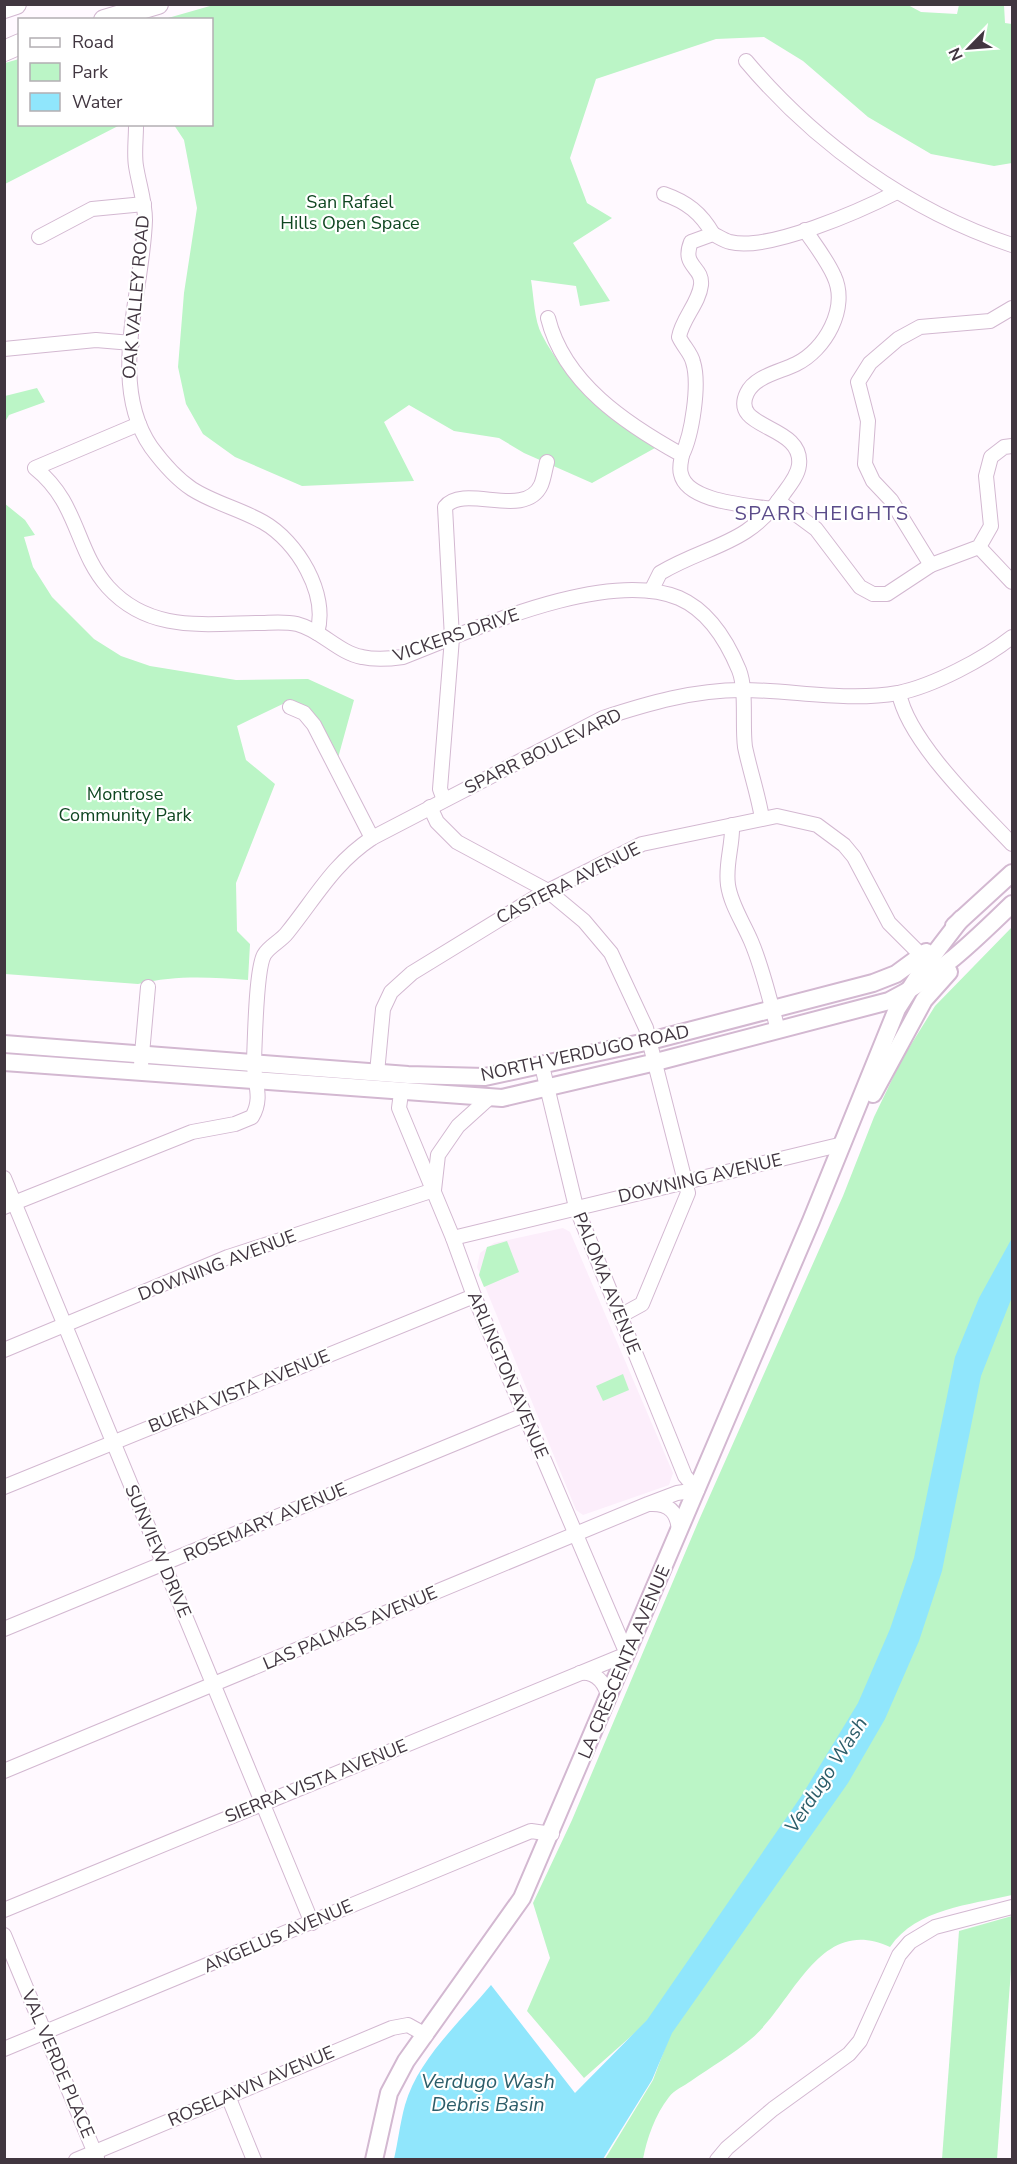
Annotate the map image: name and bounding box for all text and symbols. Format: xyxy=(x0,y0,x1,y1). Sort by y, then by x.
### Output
legend xyxy=(18,18,213,126)
north arrow xyxy=(939,18,999,78)
text: Road xyxy=(72,30,114,54)
text: N xyxy=(944,44,969,64)
text: Park xyxy=(72,60,109,84)
text: Water xyxy=(72,90,123,114)
park label: San Rafael Hills Open Space xyxy=(280,190,420,235)
street label: OAK VALLEY ROAD xyxy=(117,214,155,380)
district label: SPARR HEIGHTS xyxy=(734,500,910,527)
street label: VICKERS DRIVE xyxy=(389,602,522,668)
street label: SPARR BOULEVARD xyxy=(460,702,626,800)
park label: Montrose Community Park xyxy=(58,782,193,827)
street label: CASTERA AVENUE xyxy=(492,836,644,930)
street label: NORTH VERDUGO ROAD xyxy=(478,1019,692,1087)
street label: DOWNING AVENUE xyxy=(616,1147,784,1209)
street label: PALOMA AVENUE xyxy=(568,1208,646,1358)
street label: DOWNING AVENUE xyxy=(134,1224,300,1306)
street label: ARLINGTON AVENUE xyxy=(462,1288,554,1462)
street label: BUENA VISTA AVENUE xyxy=(145,1344,333,1438)
street label: ROSEMARY AVENUE xyxy=(180,1477,350,1567)
street label: SUNVIEW DRIVE xyxy=(119,1481,197,1621)
street label: LA CRESCENTA AVENUE xyxy=(572,1562,676,1762)
street label: LAS PALMAS AVENUE xyxy=(259,1580,441,1676)
water label: Verdugo Wash xyxy=(778,1712,874,1838)
street label: SIERRA VISTA AVENUE xyxy=(221,1733,411,1829)
street label: ANGELUS AVENUE xyxy=(200,1894,356,1978)
street label: VAL VERDE PLACE xyxy=(16,1985,100,2142)
street label: ROSELAWN AVENUE xyxy=(164,2040,338,2132)
water label: Verdugo Wash Debris Basin xyxy=(421,2068,555,2118)

